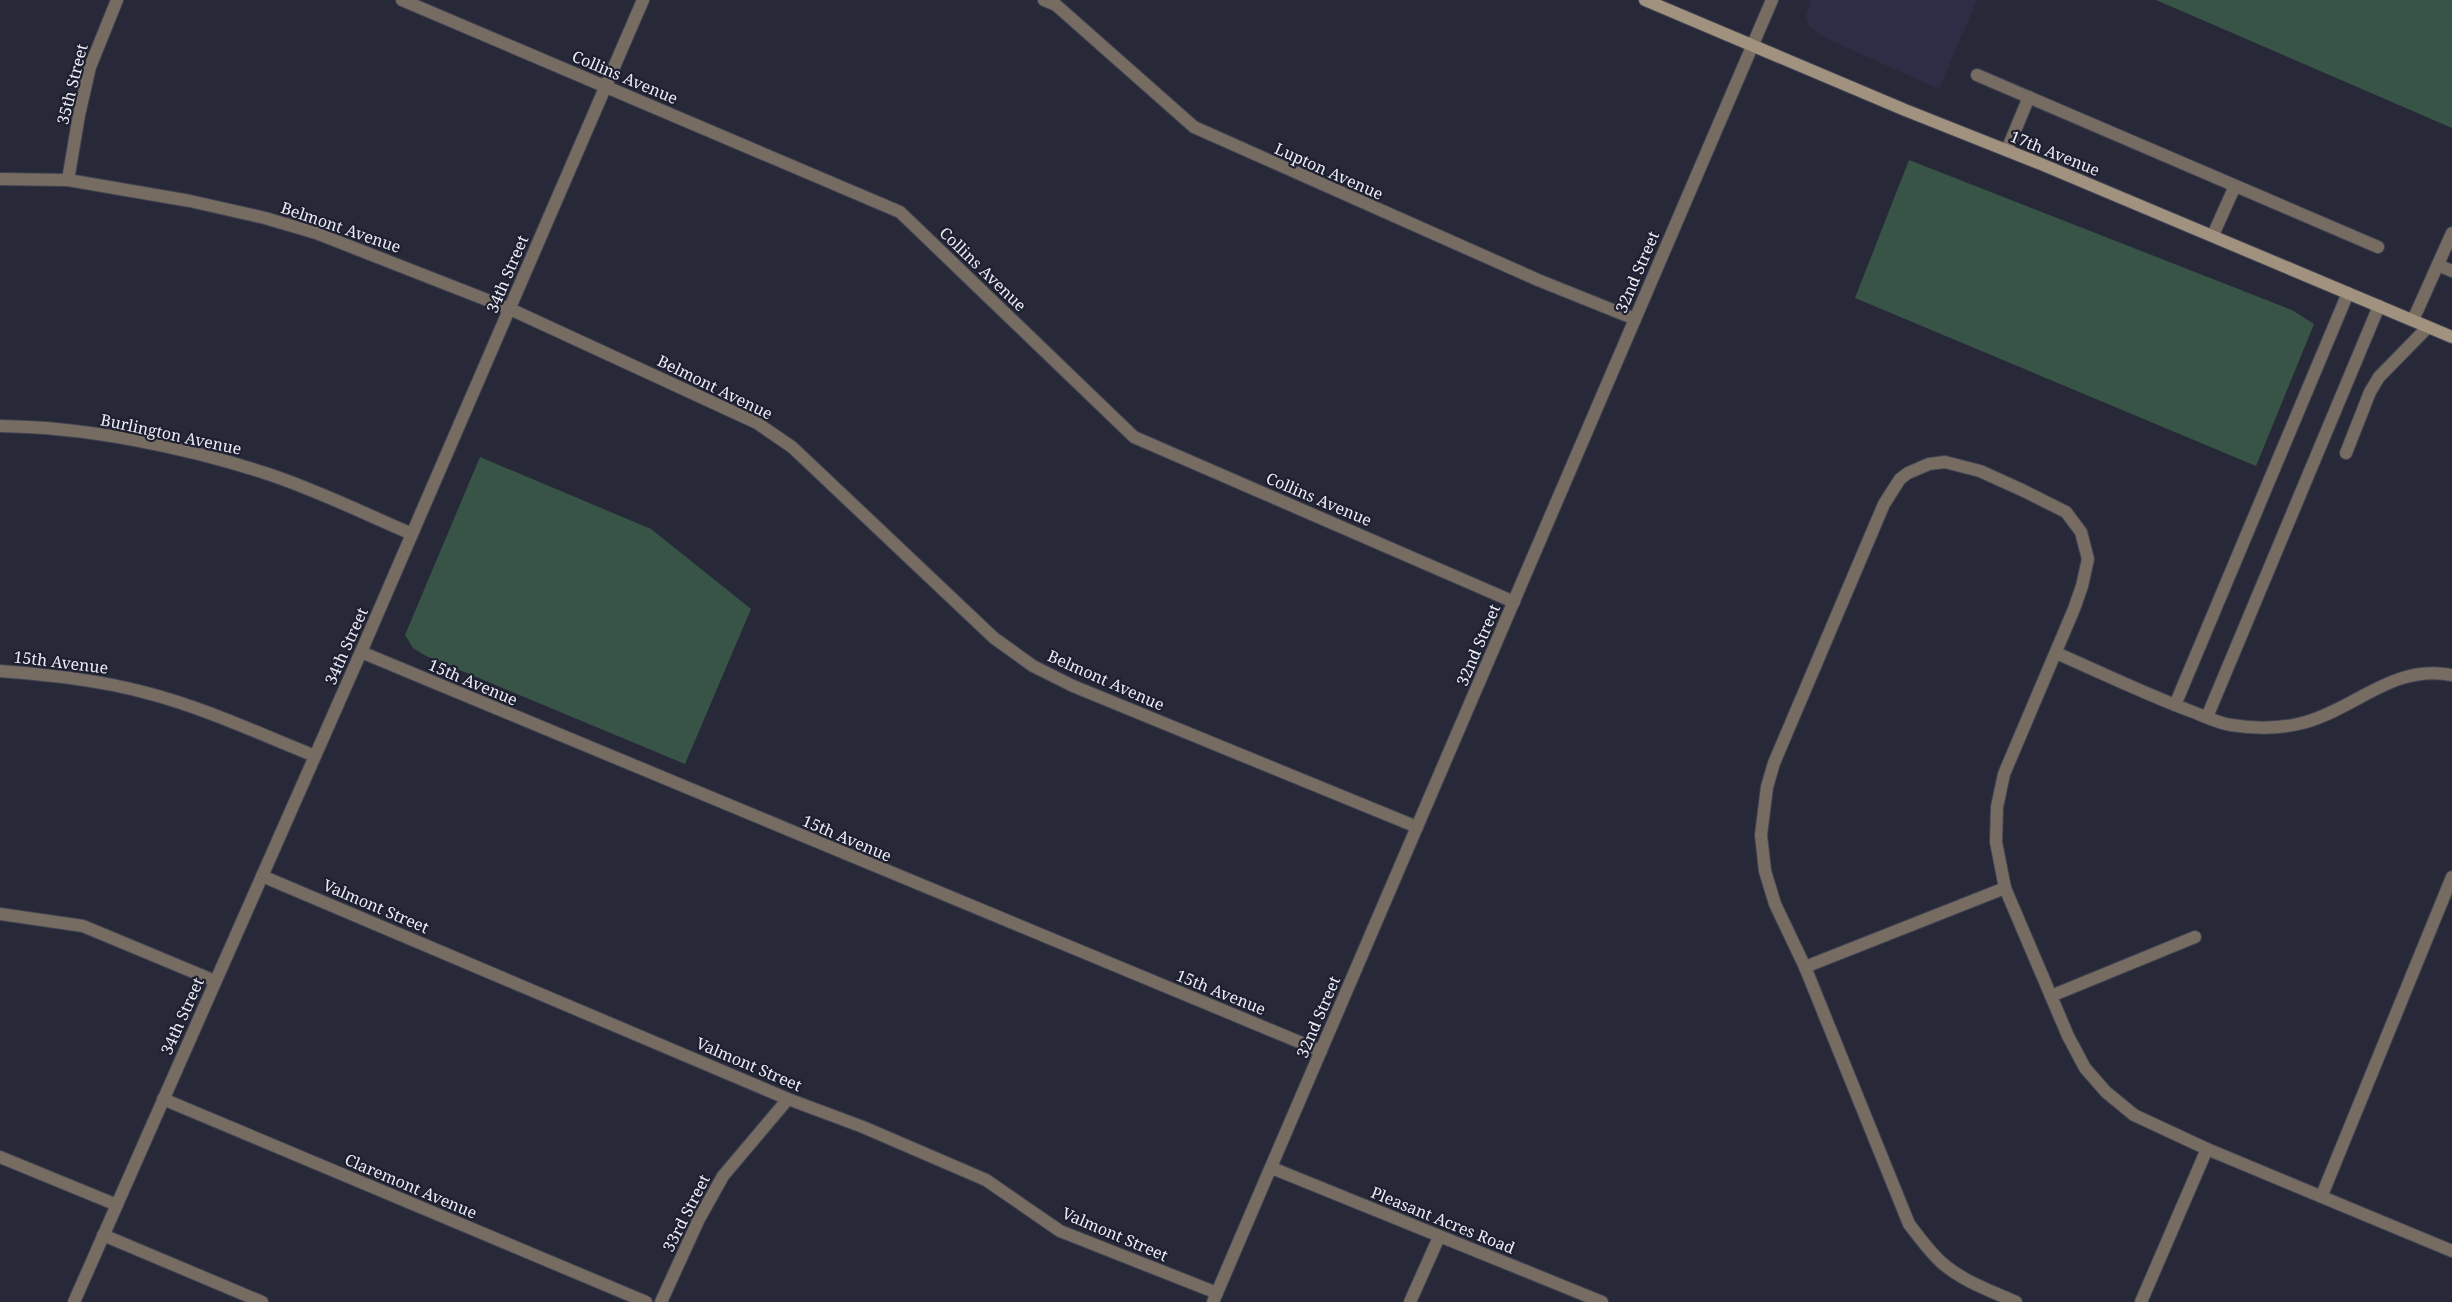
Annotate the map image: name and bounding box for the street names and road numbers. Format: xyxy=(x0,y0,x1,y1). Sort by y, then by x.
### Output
street label: 35th Street xyxy=(51,41,93,127)
street label: Collins Avenue xyxy=(569,45,681,109)
street label: 17th Avenue xyxy=(2007,125,2103,181)
street label: Lupton Avenue xyxy=(1271,137,1387,205)
street label: Belmont Avenue xyxy=(278,196,404,258)
street label: Collins Avenue xyxy=(935,222,1031,316)
street label: 32nd Street xyxy=(1610,227,1664,316)
street label: 34th Street xyxy=(481,231,533,316)
street label: Belmont Avenue xyxy=(654,350,776,424)
street label: Burlington Avenue xyxy=(98,408,244,460)
street label: Collins Avenue xyxy=(1263,467,1375,531)
street label: 32nd Street xyxy=(1451,600,1505,689)
street label: 34th Street xyxy=(319,604,373,688)
street label: Belmont Avenue xyxy=(1044,644,1168,716)
street label: 15th Avenue xyxy=(12,645,110,679)
street label: 15th Avenue xyxy=(425,653,521,711)
street label: 15th Avenue xyxy=(799,809,895,867)
street label: Valmont Street xyxy=(320,874,433,938)
street label: 15th Avenue xyxy=(1173,964,1269,1020)
street label: 32nd Street xyxy=(1291,972,1345,1061)
street label: 34th Street xyxy=(155,974,209,1058)
street label: Valmont Street xyxy=(693,1032,806,1096)
street label: Claremont Avenue xyxy=(342,1148,480,1224)
street label: 33rd Street xyxy=(657,1170,715,1255)
street label: Pleasant Acres Road xyxy=(1368,1181,1518,1259)
street label: Valmont Street xyxy=(1059,1202,1172,1266)

